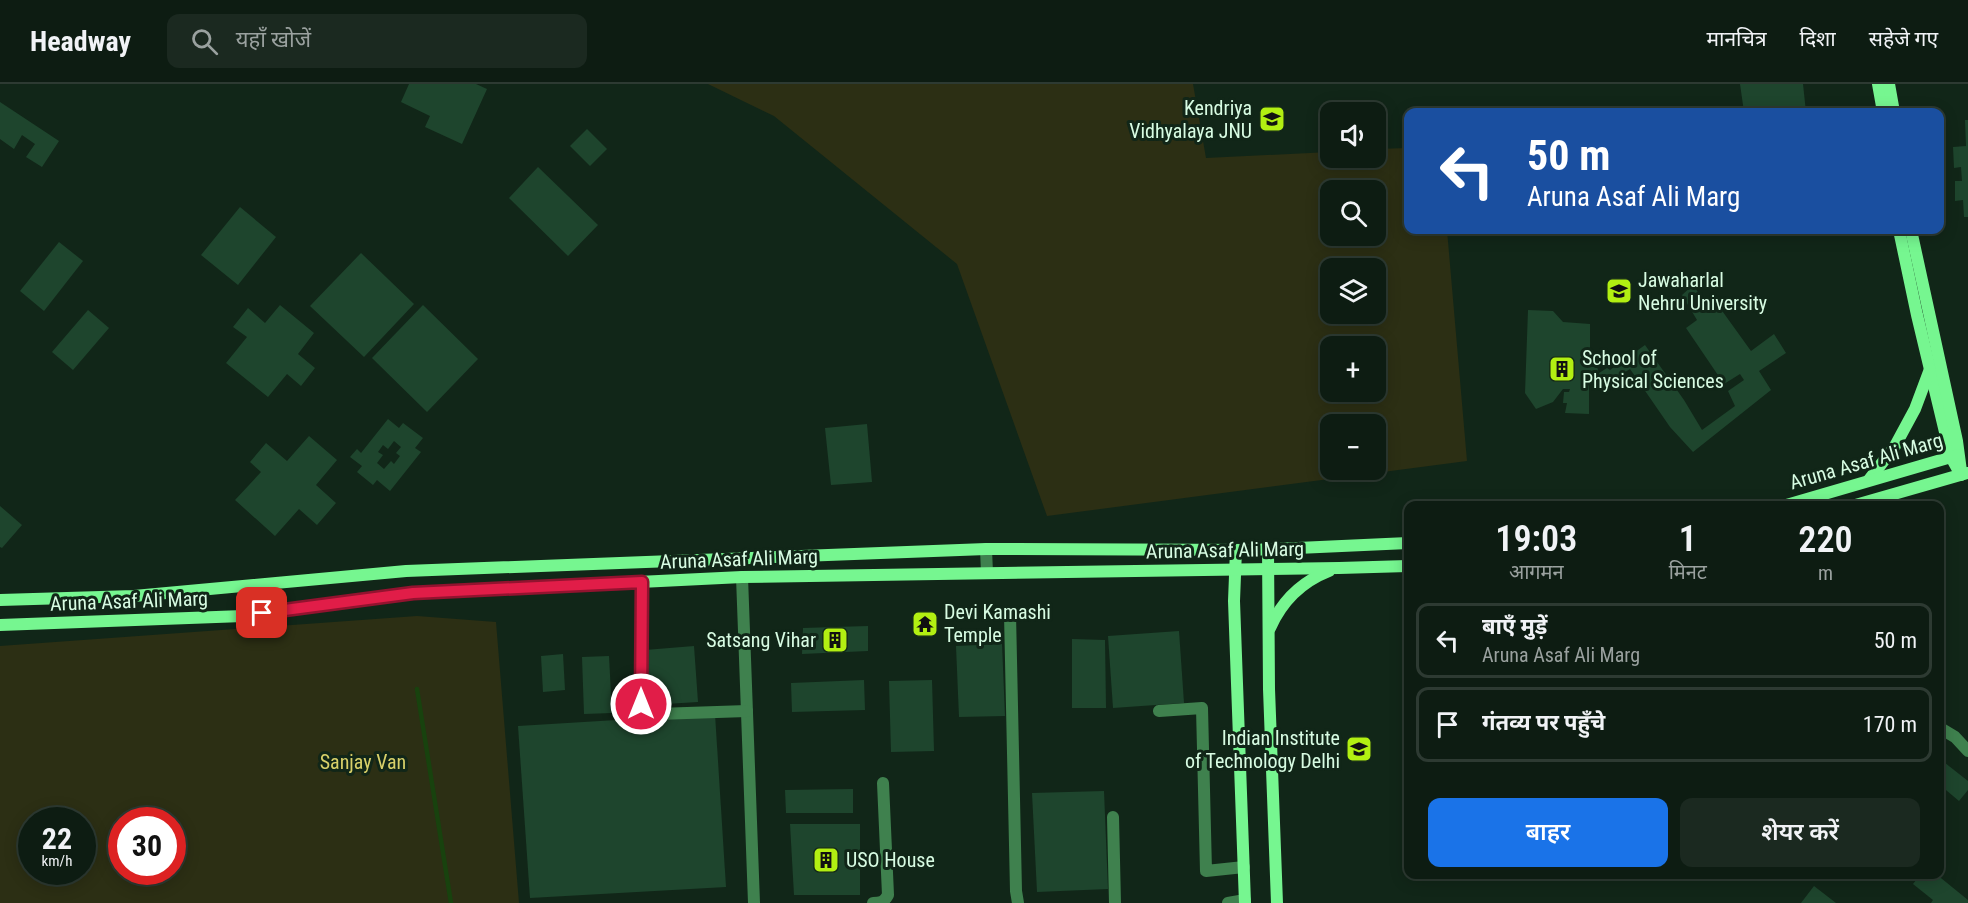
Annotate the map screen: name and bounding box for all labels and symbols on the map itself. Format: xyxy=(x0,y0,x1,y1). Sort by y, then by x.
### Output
place label: Kendriya Vidhyalaya JNU xyxy=(1129,96,1252,143)
school or university icon: Kendriya Vidhyalaya JNU xyxy=(1257,104,1287,134)
place label: Jawaharlal Nehru University xyxy=(1638,268,1767,315)
school or university icon: Jawaharlal Nehru University xyxy=(1604,276,1634,306)
place label: School of Physical Sciences xyxy=(1582,346,1724,393)
building icon: School of Physical Sciences xyxy=(1547,354,1577,384)
street label: Aruna Asaf Ali Marg xyxy=(1787,428,1945,494)
street label: Aruna Asaf Ali Marg xyxy=(1146,537,1304,563)
street label: Aruna Asaf Ali Marg xyxy=(660,544,818,574)
street label: Aruna Asaf Ali Marg xyxy=(50,586,208,616)
pin xyxy=(236,587,287,638)
place label: Devi Kamashi Temple xyxy=(944,600,1051,647)
temple icon: Devi Kamashi Temple xyxy=(910,609,940,639)
building icon: Satsang Vihar xyxy=(820,625,850,655)
place label: Satsang Vihar xyxy=(706,628,816,652)
position arrow xyxy=(609,672,673,736)
place label: Indian Institute of Technology Delhi xyxy=(1185,726,1340,773)
school or university icon: Indian Institute of Technology Delhi xyxy=(1344,734,1374,764)
park label: Sanjay Van xyxy=(320,750,406,774)
speed limit sign: 30 xyxy=(108,807,186,885)
building icon: USO House xyxy=(811,845,841,875)
place label: USO House xyxy=(846,848,935,872)

